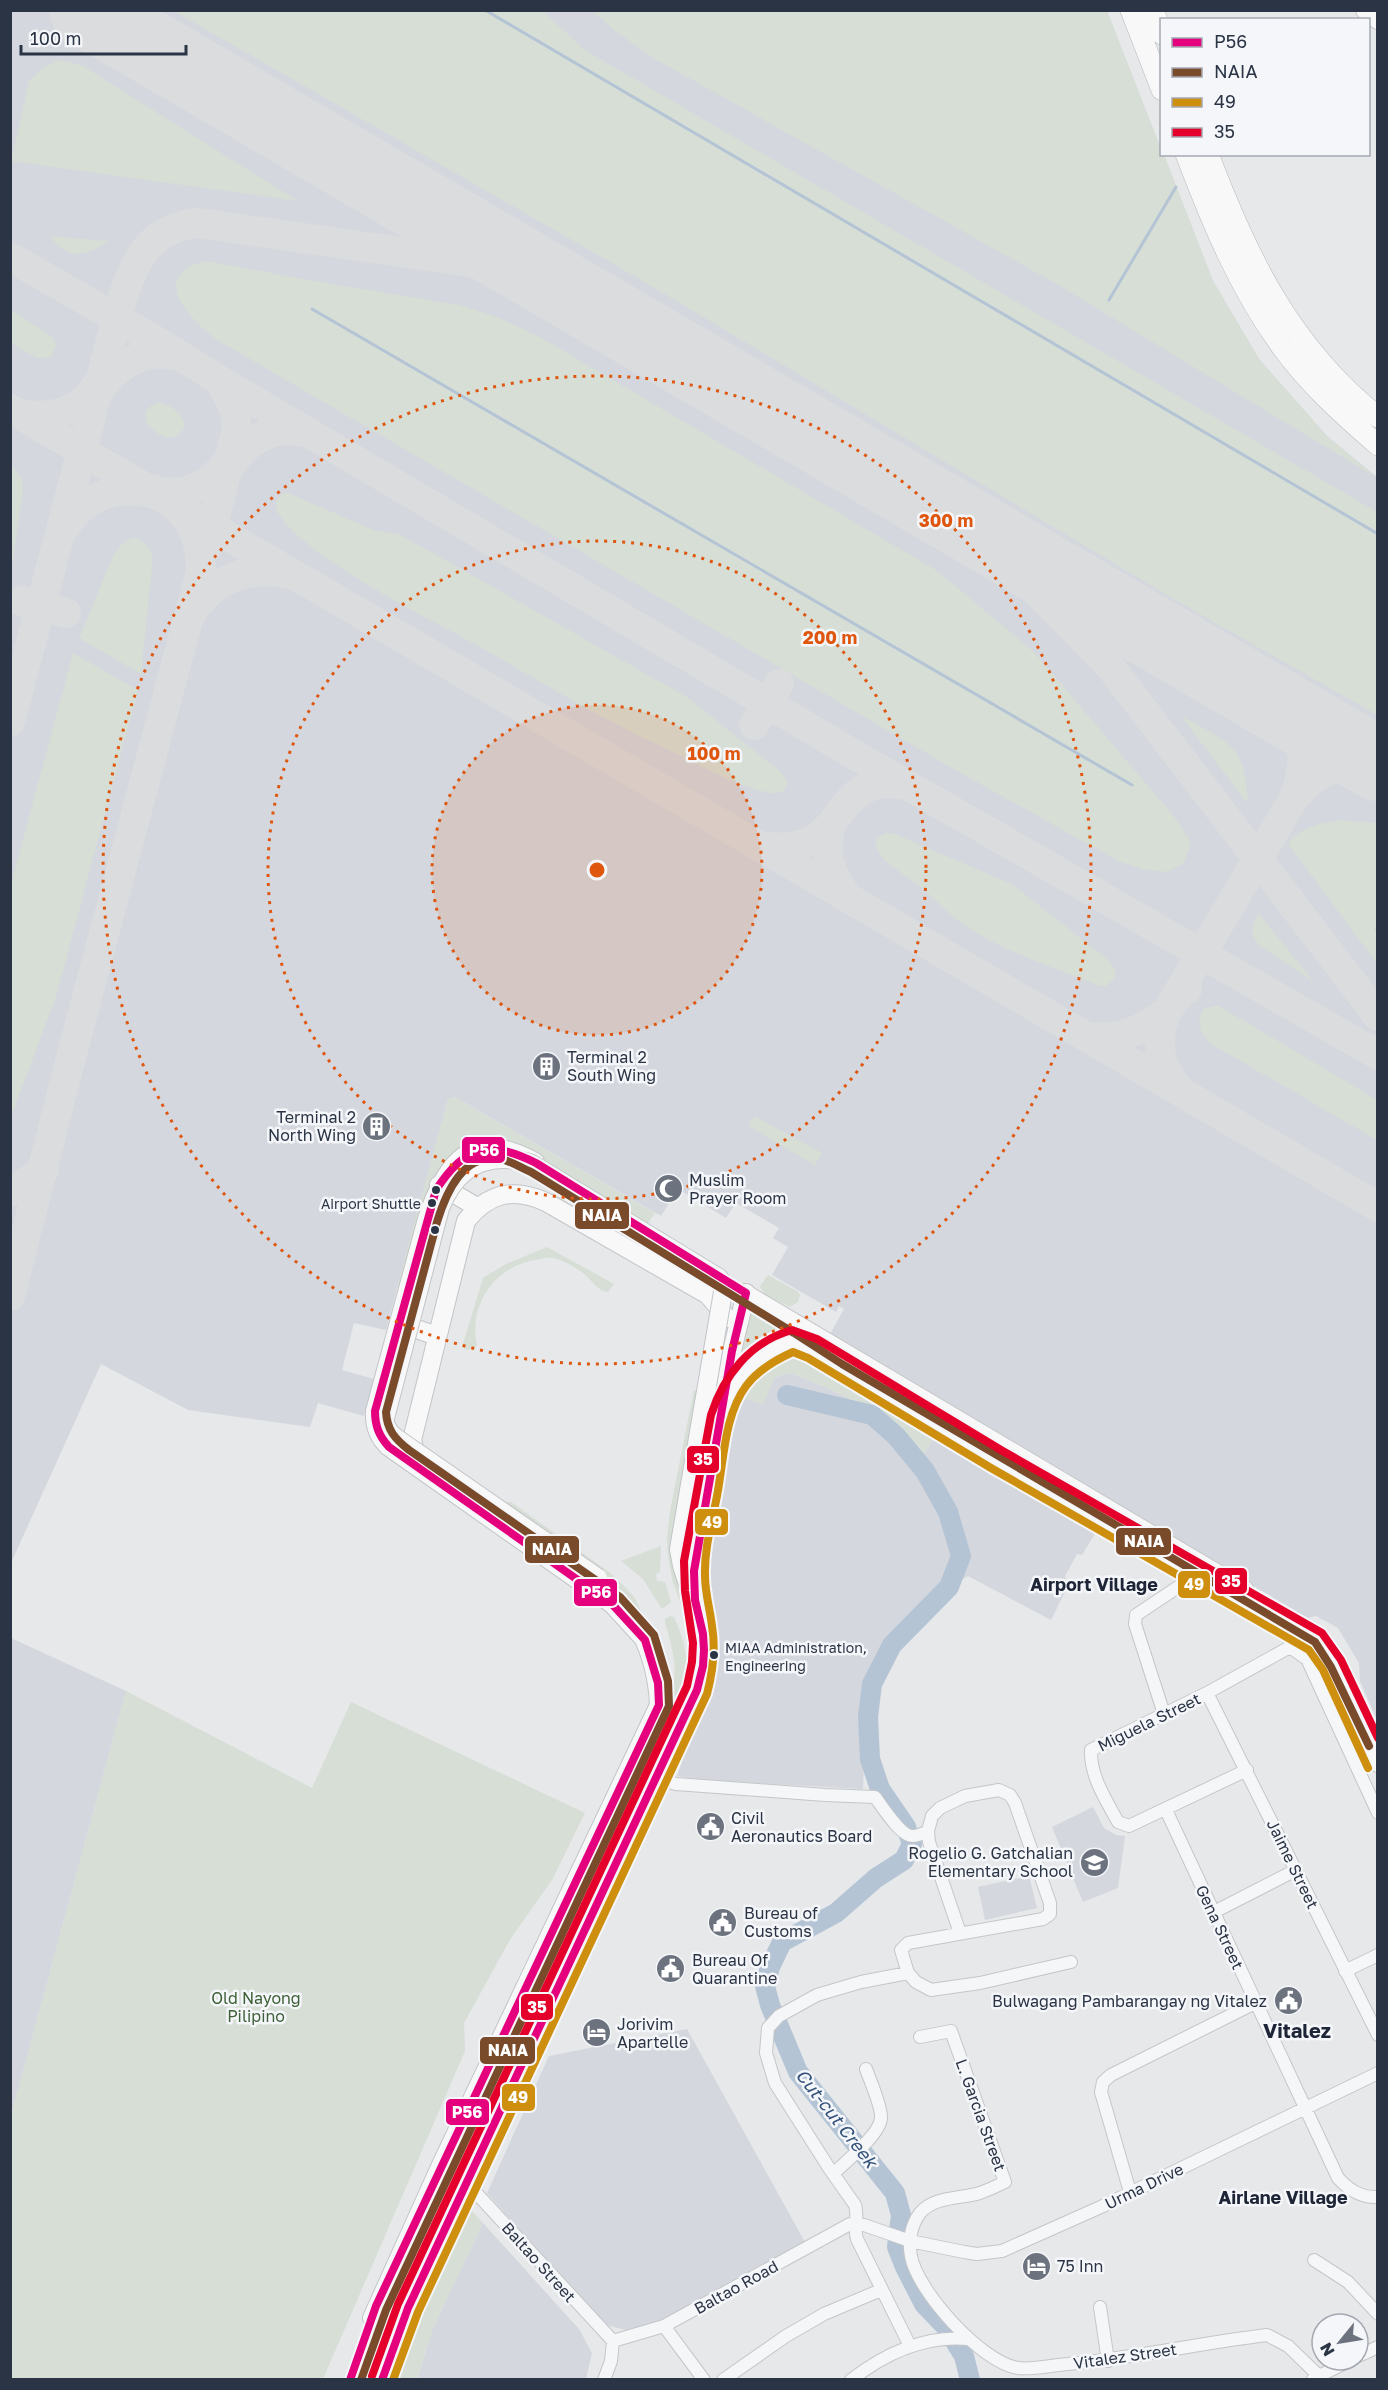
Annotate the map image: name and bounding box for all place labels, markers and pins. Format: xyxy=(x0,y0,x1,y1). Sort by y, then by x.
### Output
centre of rings xyxy=(587,860,607,880)
place label: Terminal 2 South Wing xyxy=(567,1047,656,1085)
building icon: Terminal 2 South Wing xyxy=(530,1050,562,1082)
place label: Terminal 2 North Wing xyxy=(268,1107,356,1145)
building icon: Terminal 2 North Wing xyxy=(361,1110,393,1142)
place label: Muslim Prayer Room xyxy=(689,1170,787,1208)
mosque icon: Muslim Prayer Room xyxy=(652,1173,684,1205)
unlabelled marker xyxy=(430,1184,442,1196)
place label: Airport Shuttle xyxy=(321,1195,421,1212)
marker: Airport Shuttle xyxy=(426,1197,438,1209)
unlabelled marker xyxy=(429,1224,441,1236)
place label: MIAA Administration, Engineering xyxy=(725,1639,867,1674)
marker: MIAA Administration, Engineering xyxy=(708,1649,720,1661)
place label: Civil Aeronautics Board xyxy=(731,1808,872,1846)
public building icon: Civil Aeronautics Board xyxy=(694,1811,726,1843)
place label: Rogelio G. Gatchalian Elementary School xyxy=(908,1843,1073,1881)
school or university icon: Rogelio G. Gatchalian Elementary School xyxy=(1078,1846,1110,1878)
place label: Bureau of Customs xyxy=(744,1903,818,1941)
public building icon: Bureau of Customs xyxy=(707,1906,739,1938)
place label: Bureau Of Quarantine xyxy=(692,1950,777,1988)
public building icon: Bureau Of Quarantine xyxy=(655,1953,687,1985)
public building icon: Bulwagang Pambarangay ng Vitalez xyxy=(1272,1985,1304,2017)
place label: Bulwagang Pambarangay ng Vitalez xyxy=(992,1991,1267,2011)
place label: Jorivim Apartelle xyxy=(617,2014,688,2052)
hotel icon: Jorivim Apartelle xyxy=(580,2017,612,2049)
hotel icon: 75 Inn xyxy=(1020,2250,1052,2282)
place label: 75 Inn xyxy=(1057,2256,1103,2276)

